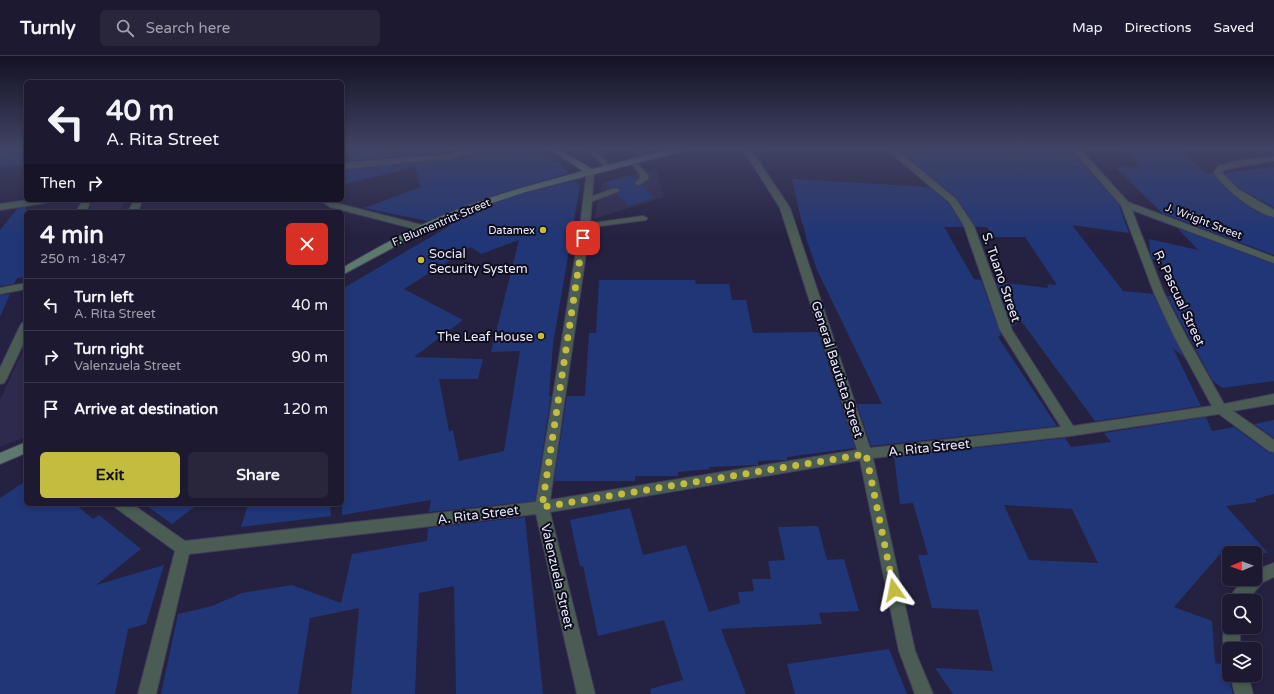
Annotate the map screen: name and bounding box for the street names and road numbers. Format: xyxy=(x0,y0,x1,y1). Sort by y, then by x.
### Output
street label: F. Blumentritt Street xyxy=(390,196,492,249)
street label: J. Wright Street xyxy=(1164,201,1244,242)
street label: S. Tuano Street xyxy=(978,231,1024,324)
street label: R. Pascual Street xyxy=(1150,248,1208,349)
street label: General Bautista Street xyxy=(807,299,867,440)
street label: A. Rita Street xyxy=(888,436,971,460)
street label: A. Rita Street xyxy=(437,502,520,528)
street label: Valenzuela Street xyxy=(537,522,577,630)

